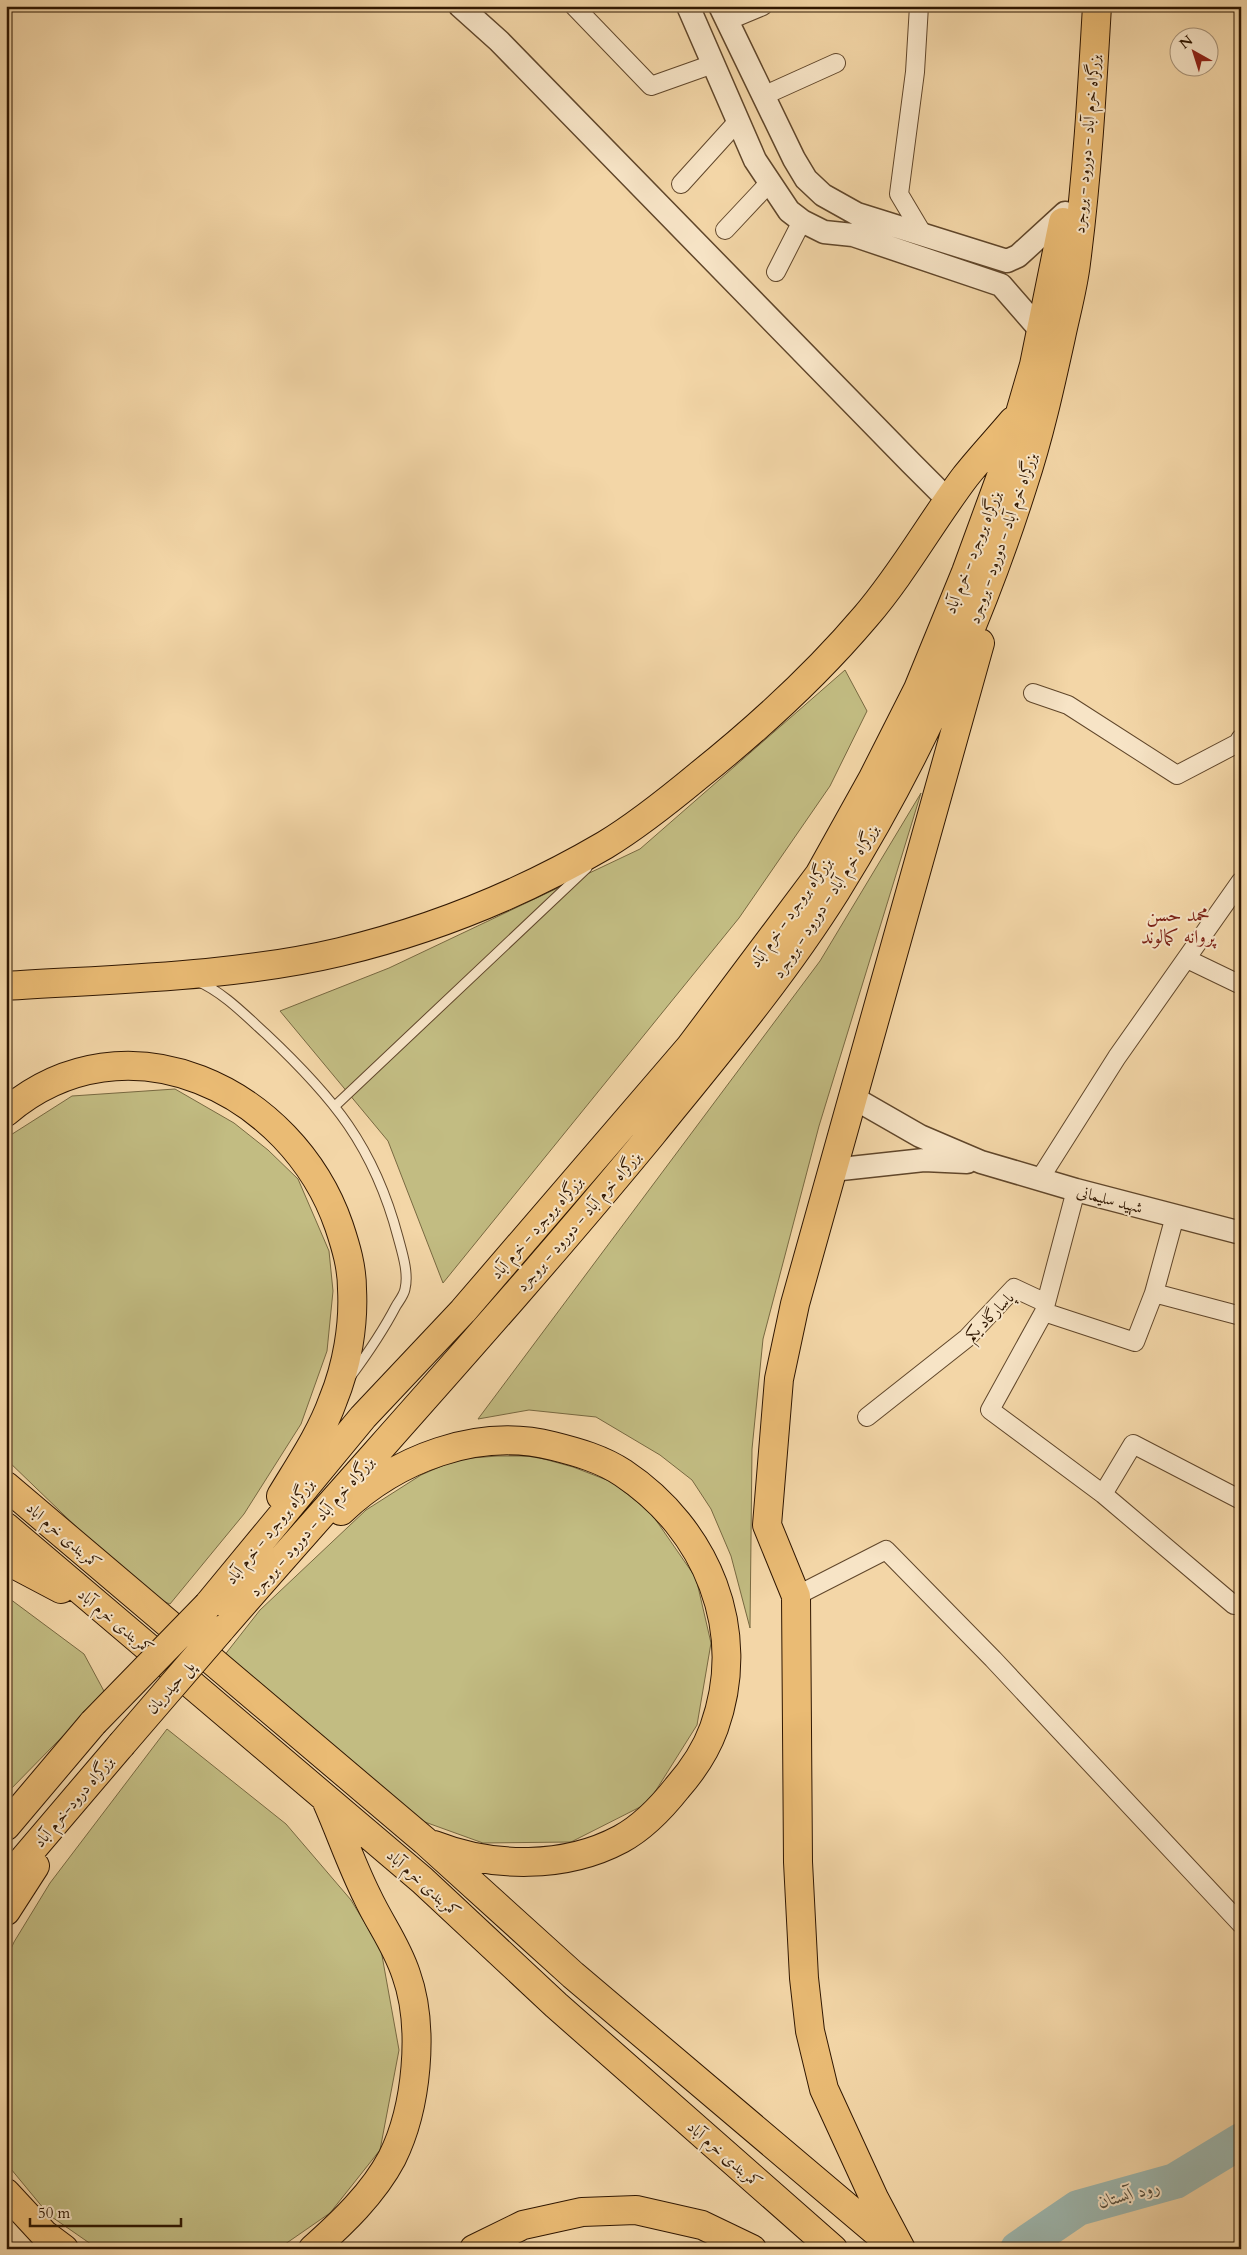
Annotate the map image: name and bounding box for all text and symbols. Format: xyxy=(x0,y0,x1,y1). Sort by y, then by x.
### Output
north arrow xyxy=(1170,28,1220,78)
text: N xyxy=(1175,31,1197,53)
street label: بزرگراه خرم آباد - دورود - بروجرد xyxy=(1068,53,1109,235)
street label: بزرگراه خرم آباد - دورود - بروجرد xyxy=(963,450,1045,628)
street label: بزرگراه بروجرد - خرم آباد xyxy=(939,487,1009,618)
street label: بزرگراه خرم آباد - دورود - بروجرد xyxy=(768,820,887,985)
street label: بزرگراه بروجرد - خرم آباد xyxy=(744,853,840,974)
district label: محمد حسن پروانه کمالوند xyxy=(1141,902,1217,950)
street label: بزرگراه خرم آباد - دورود - بروجرد xyxy=(512,1146,648,1299)
street label: بزرگراه بروجرد - خرم آباد xyxy=(486,1171,590,1286)
street label: شهید سلیمانی xyxy=(1074,1181,1145,1219)
street label: پاسارگاد یکم xyxy=(960,1287,1023,1349)
street label: بزرگراه خرم آباد - دورود - بروجرد xyxy=(245,1451,381,1604)
street label: بزرگراه بروجرد - خرم آباد xyxy=(220,1474,322,1591)
street label: کمربندی خرم اباد xyxy=(19,1497,105,1577)
street label: کمربندی خرم آباد xyxy=(71,1584,158,1662)
street label: پل حیدریان xyxy=(142,1656,201,1719)
street label: بزرگراه درود-خرم آباد xyxy=(29,1751,121,1854)
street label: کمربندی خرم آباد xyxy=(380,1845,465,1925)
street label: کمربندی خرم آباد xyxy=(680,2116,766,2196)
water label: رود آبستان xyxy=(1095,2174,1163,2215)
scale bar xyxy=(30,2195,181,2227)
text: 50 m xyxy=(38,2203,70,2223)

